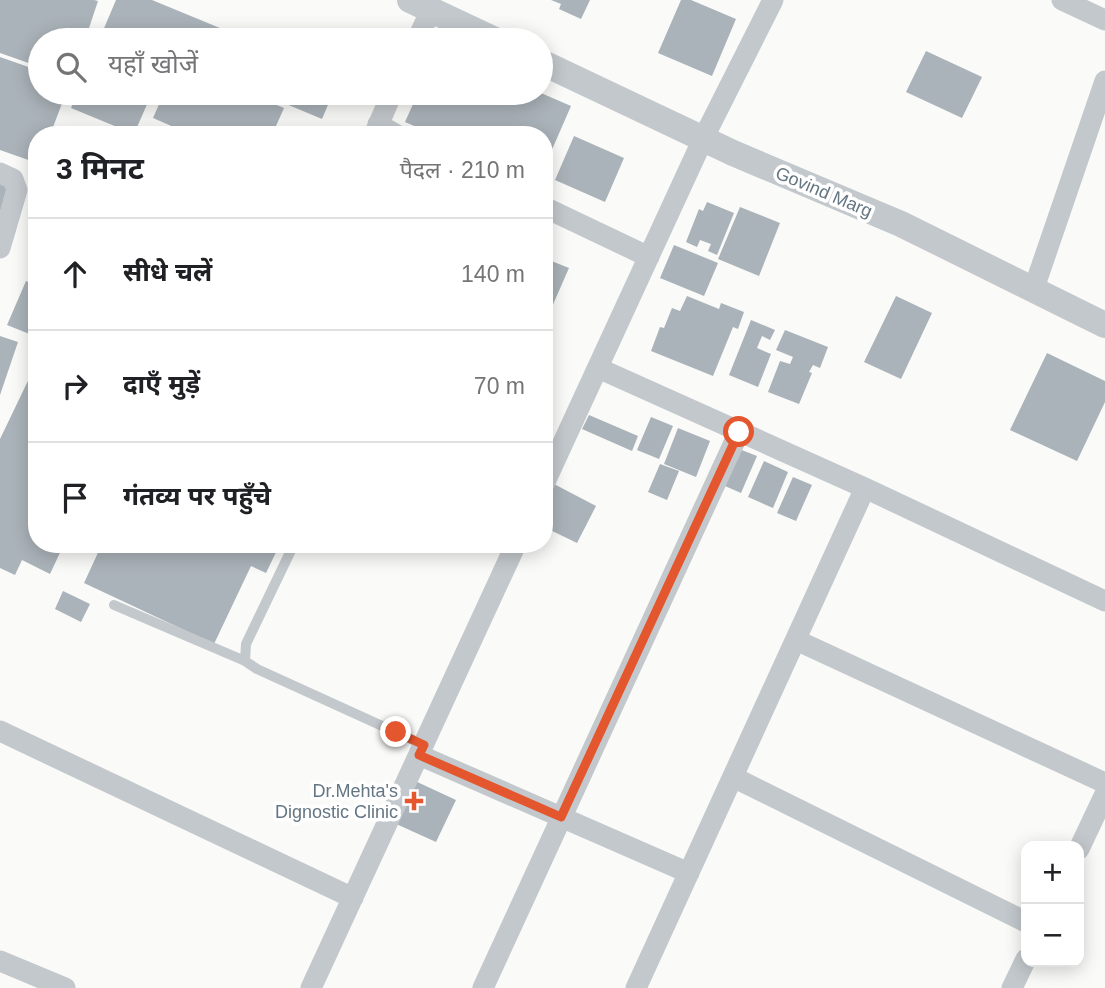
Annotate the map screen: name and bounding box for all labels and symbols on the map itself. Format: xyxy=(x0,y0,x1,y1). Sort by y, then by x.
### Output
street label: Govind Marg xyxy=(773,163,875,221)
route start xyxy=(723,416,754,447)
route end xyxy=(380,716,411,747)
place label: Dr.Mehta's Dignostic Clinic xyxy=(275,781,398,822)
marker: Dr.Mehta's Dignostic Clinic xyxy=(404,791,424,811)

